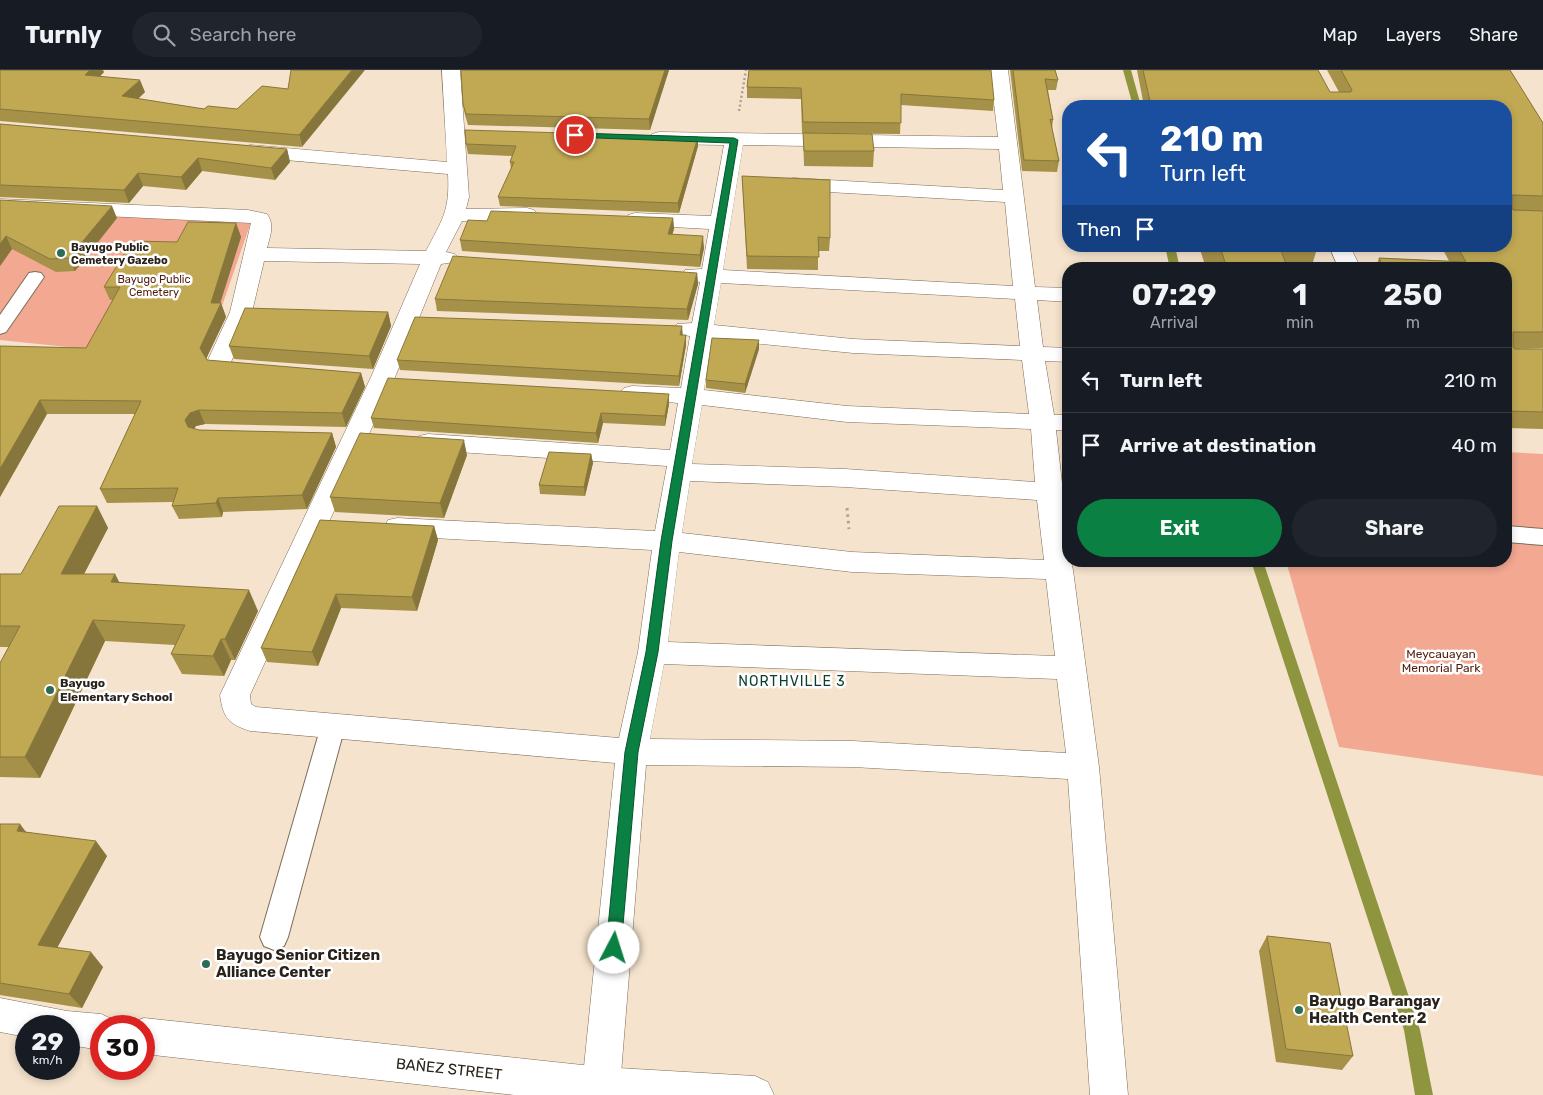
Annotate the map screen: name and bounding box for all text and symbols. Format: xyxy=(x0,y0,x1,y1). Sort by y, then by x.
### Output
search box xyxy=(132,12,482,57)
text: Turnly xyxy=(25,21,102,49)
icon: search xyxy=(150,21,178,49)
text: Search here xyxy=(190,23,296,46)
text: Map xyxy=(1323,24,1358,46)
text: Layers xyxy=(1386,24,1441,46)
text: Share xyxy=(1469,24,1518,46)
pin xyxy=(554,114,596,156)
text: 210 m xyxy=(1160,118,1263,160)
icon: left xyxy=(1077,120,1142,185)
icon: arrive xyxy=(561,121,589,149)
text: Turn left xyxy=(1160,160,1246,187)
icon: arrive xyxy=(1131,215,1159,243)
text: Then xyxy=(1077,218,1121,241)
place label: Bayugo Public Cemetery Gazebo xyxy=(71,241,168,267)
marker: Bayugo Public Cemetery Gazebo xyxy=(55,247,67,259)
park label: Bayugo Public Cemetery xyxy=(117,273,191,299)
text: 07:29 xyxy=(1131,277,1217,313)
text: 1 xyxy=(1292,277,1307,313)
text: 250 xyxy=(1383,277,1443,313)
text: Arrival xyxy=(1150,313,1198,332)
text: min xyxy=(1286,313,1314,332)
text: m xyxy=(1406,313,1420,332)
icon: left xyxy=(1077,366,1105,394)
text: Turn left xyxy=(1120,369,1202,392)
text: 210 m xyxy=(1444,369,1497,392)
icon: arrive xyxy=(1077,431,1105,459)
text: Arrive at destination xyxy=(1120,434,1316,457)
text: 40 m xyxy=(1452,434,1497,457)
button: Exit xyxy=(1077,499,1282,557)
button: Share xyxy=(1292,499,1497,557)
park label: Meycauayan Memorial Park xyxy=(1402,647,1481,675)
district label: NORTHVILLE 3 xyxy=(738,673,846,690)
place label: Bayugo Elementary School xyxy=(60,676,172,704)
marker: Bayugo Elementary School xyxy=(44,684,56,696)
position arrow xyxy=(587,921,639,973)
place label: Bayugo Senior Citizen Alliance Center xyxy=(216,946,380,981)
marker: Bayugo Senior Citizen Alliance Center xyxy=(200,958,212,970)
place label: Bayugo Barangay Health Center 2 xyxy=(1309,992,1440,1027)
marker: Bayugo Barangay Health Center 2 xyxy=(1293,1004,1305,1016)
speed limit sign: 30 xyxy=(90,1015,155,1080)
text: 29 xyxy=(31,1027,64,1056)
text: km/h xyxy=(33,1053,62,1067)
street label: BAÑEZ STREET xyxy=(395,1054,503,1084)

